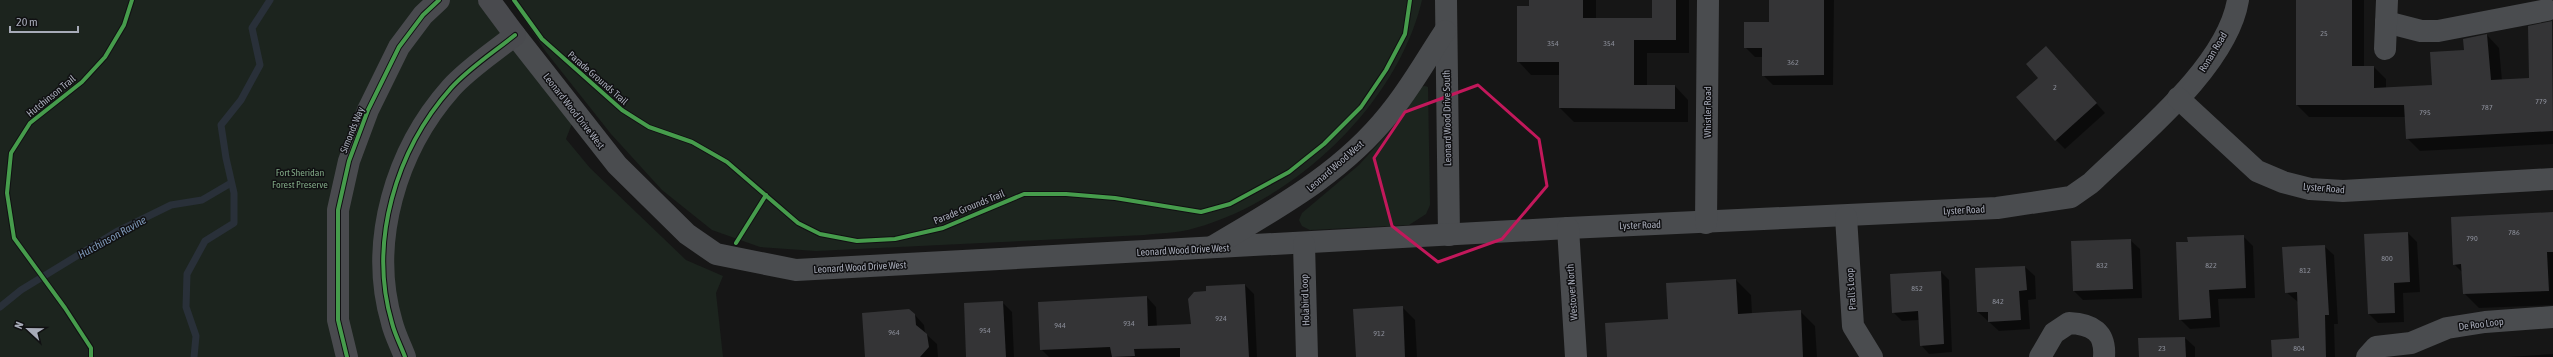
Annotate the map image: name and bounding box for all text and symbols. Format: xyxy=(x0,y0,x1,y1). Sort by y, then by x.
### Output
scale bar xyxy=(10,8,78,34)
text: 20 m xyxy=(16,15,38,29)
house number: 25 xyxy=(2320,29,2328,38)
street label: Ronan Road xyxy=(2197,30,2229,74)
house number: 354 xyxy=(1547,39,1559,48)
house number: 354 xyxy=(1603,39,1615,48)
street label: Parade Grounds Trail xyxy=(566,49,630,107)
house number: 362 xyxy=(1787,58,1799,67)
street label: Leonard Wood Drive South xyxy=(1441,70,1453,166)
street label: Leonard Wood Drive West xyxy=(541,71,607,151)
street label: Hutchinson Trail xyxy=(24,73,78,119)
house number: 2 xyxy=(2053,83,2057,92)
street label: Whistler Road xyxy=(1702,86,1713,138)
house number: 779 xyxy=(2535,97,2547,106)
house number: 787 xyxy=(2481,103,2493,112)
street label: Simonds Way xyxy=(338,105,366,155)
house number: 795 xyxy=(2419,108,2431,117)
street label: Leonard Wood West xyxy=(1304,138,1366,194)
park label: Fort Sheridan Forest Preserve xyxy=(272,167,328,190)
street label: Lyster Road xyxy=(2303,181,2346,195)
street label: Parade Grounds Trail xyxy=(932,188,1007,226)
street label: Lyster Road xyxy=(1943,203,1985,217)
water label: Hutchinson Ravine xyxy=(76,213,148,261)
street label: Lyster Road xyxy=(1619,219,1661,231)
house number: 786 xyxy=(2508,228,2520,237)
house number: 790 xyxy=(2466,234,2478,243)
street label: Leonard Wood Drive West xyxy=(1136,242,1230,258)
house number: 800 xyxy=(2381,254,2393,263)
street label: Leonard Wood Drive West xyxy=(813,259,907,275)
house number: 832 xyxy=(2096,261,2108,270)
house number: 822 xyxy=(2205,261,2217,270)
street label: Westover North xyxy=(1565,263,1579,321)
house number: 812 xyxy=(2299,266,2311,275)
street label: Prall's Loop xyxy=(1844,267,1858,310)
street label: Holabird Loop xyxy=(1299,274,1311,326)
house number: 852 xyxy=(1911,284,1923,293)
house number: 842 xyxy=(1992,297,2004,306)
north arrow xyxy=(8,309,48,349)
house number: 924 xyxy=(1215,314,1227,323)
street label: De Roo Loop xyxy=(2458,316,2504,332)
house number: 934 xyxy=(1123,319,1135,328)
text: N xyxy=(12,320,26,331)
house number: 944 xyxy=(1054,321,1066,330)
house number: 954 xyxy=(979,326,991,335)
house number: 964 xyxy=(888,328,900,337)
house number: 912 xyxy=(1373,329,1385,338)
house number: 23 xyxy=(2158,344,2166,353)
house number: 804 xyxy=(2293,344,2305,353)

